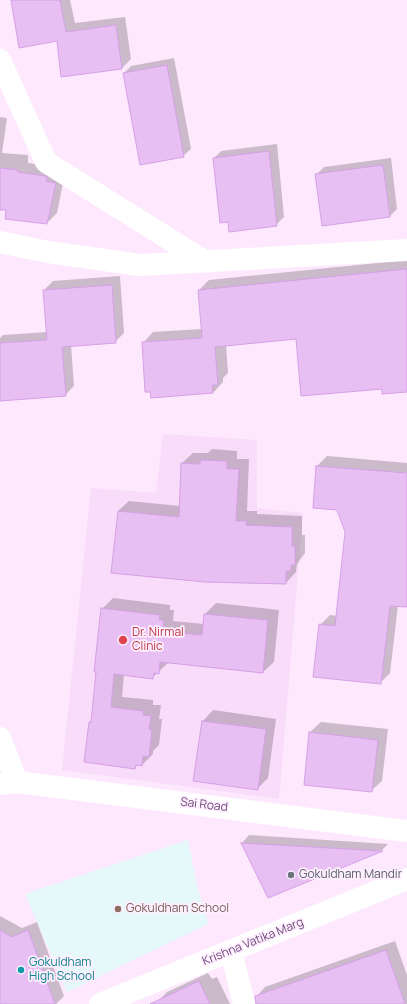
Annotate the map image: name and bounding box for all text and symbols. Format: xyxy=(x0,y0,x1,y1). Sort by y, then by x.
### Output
place label: Dr. Nirmal Clinic xyxy=(132,626,184,654)
marker: Dr. Nirmal Clinic xyxy=(117,634,129,646)
street label: Sai Road xyxy=(179,795,229,815)
place label: Gokuldham Mandir xyxy=(299,868,402,882)
marker: Gokuldham Mandir xyxy=(286,870,296,880)
place label: Gokuldham School xyxy=(126,902,229,916)
marker: Gokuldham School xyxy=(113,904,123,914)
street label: Krishna Vatika Marg xyxy=(200,915,306,969)
place label: Gokuldham High School xyxy=(29,956,95,984)
marker: Gokuldham High School xyxy=(16,965,26,975)

